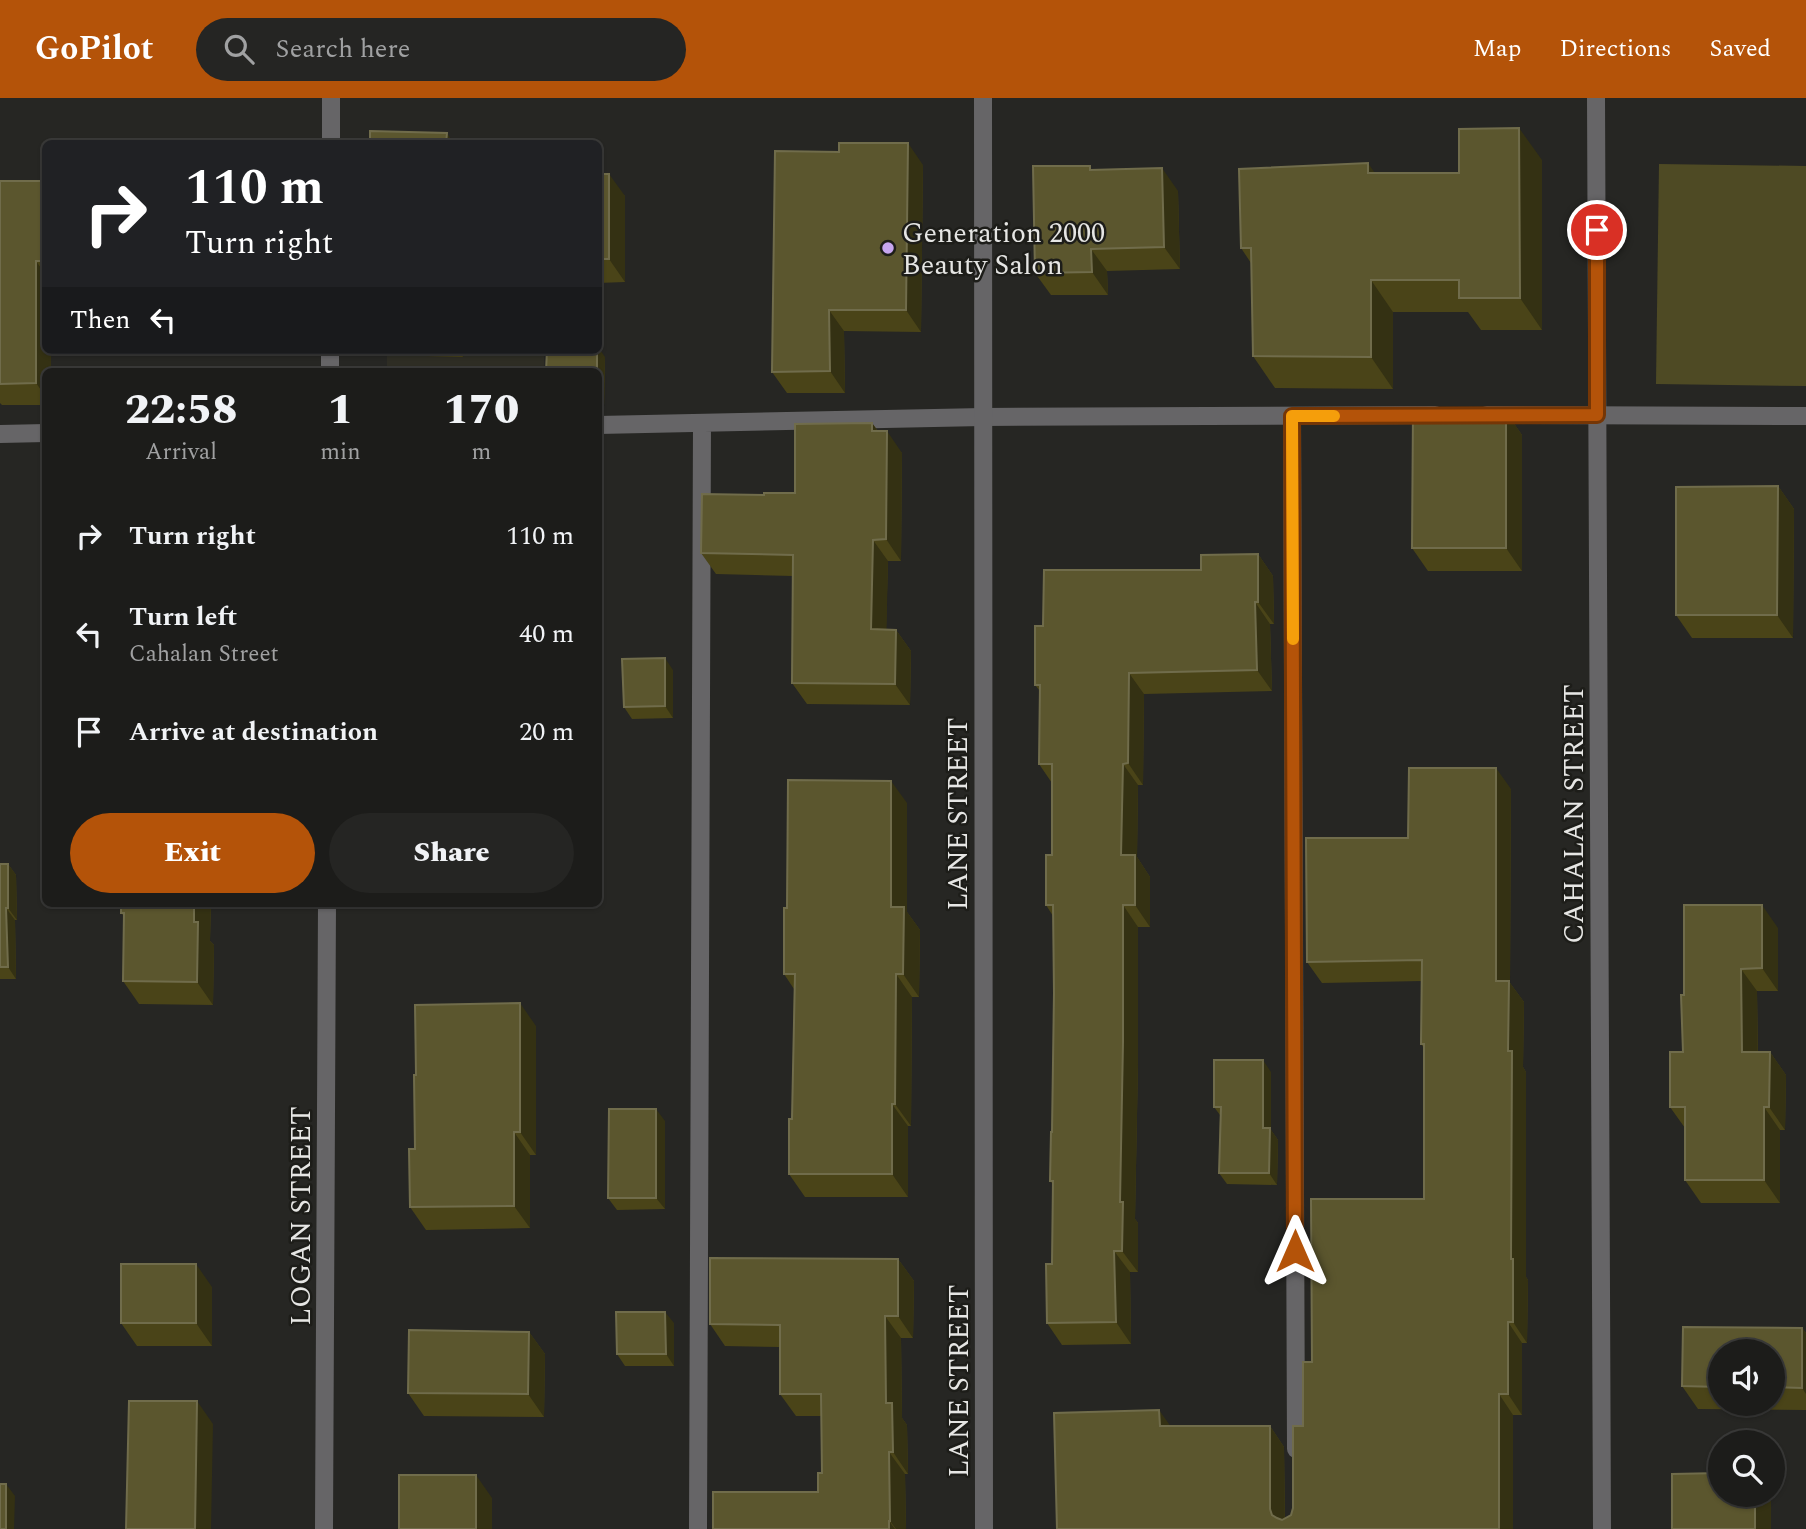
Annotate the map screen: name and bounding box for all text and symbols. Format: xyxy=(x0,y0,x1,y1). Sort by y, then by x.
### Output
search box xyxy=(196,18,686,81)
text: GoPilot xyxy=(35,24,154,74)
text: Search here xyxy=(276,29,410,69)
icon: search xyxy=(220,30,258,68)
text: Map xyxy=(1473,31,1521,67)
text: Directions xyxy=(1559,31,1671,67)
text: Saved xyxy=(1709,31,1771,67)
text: 110 m xyxy=(185,151,324,226)
icon: right xyxy=(70,168,161,259)
pin xyxy=(1567,200,1627,260)
icon: arrive xyxy=(1578,211,1616,249)
place label: Generation 2000 Beauty Salon xyxy=(902,212,1105,287)
text: Turn right xyxy=(185,219,333,268)
marker: Generation 2000 Beauty Salon xyxy=(880,240,896,256)
text: Then xyxy=(70,300,130,340)
icon: left xyxy=(144,301,182,339)
text: 22:58 xyxy=(125,379,237,442)
text: 1 xyxy=(328,379,353,442)
text: 170 xyxy=(443,379,519,442)
text: Arrival xyxy=(145,435,217,470)
text: min xyxy=(320,435,361,470)
text: m xyxy=(471,435,491,470)
text: Turn right xyxy=(129,516,256,556)
text: 110 m xyxy=(506,516,574,556)
icon: right xyxy=(70,517,108,555)
text: Turn left xyxy=(129,597,237,637)
text: 40 m xyxy=(519,614,574,654)
icon: left xyxy=(70,615,108,653)
text: Cahalan Street xyxy=(129,637,279,672)
street label: CAHALAN STREET xyxy=(1553,684,1596,944)
text: Arrive at destination xyxy=(129,712,378,752)
text: 20 m xyxy=(519,712,574,752)
icon: arrive xyxy=(70,713,108,751)
street label: LANE STREET xyxy=(937,717,980,911)
button: Exit xyxy=(70,813,315,893)
button: Share xyxy=(329,813,574,893)
street label: LOGAN STREET xyxy=(280,1106,323,1326)
position arrow xyxy=(1258,1214,1332,1288)
street label: LANE STREET xyxy=(938,1284,981,1478)
map controls xyxy=(1708,1339,1785,1507)
button: sound xyxy=(1708,1339,1785,1416)
button: search xyxy=(1708,1430,1785,1507)

